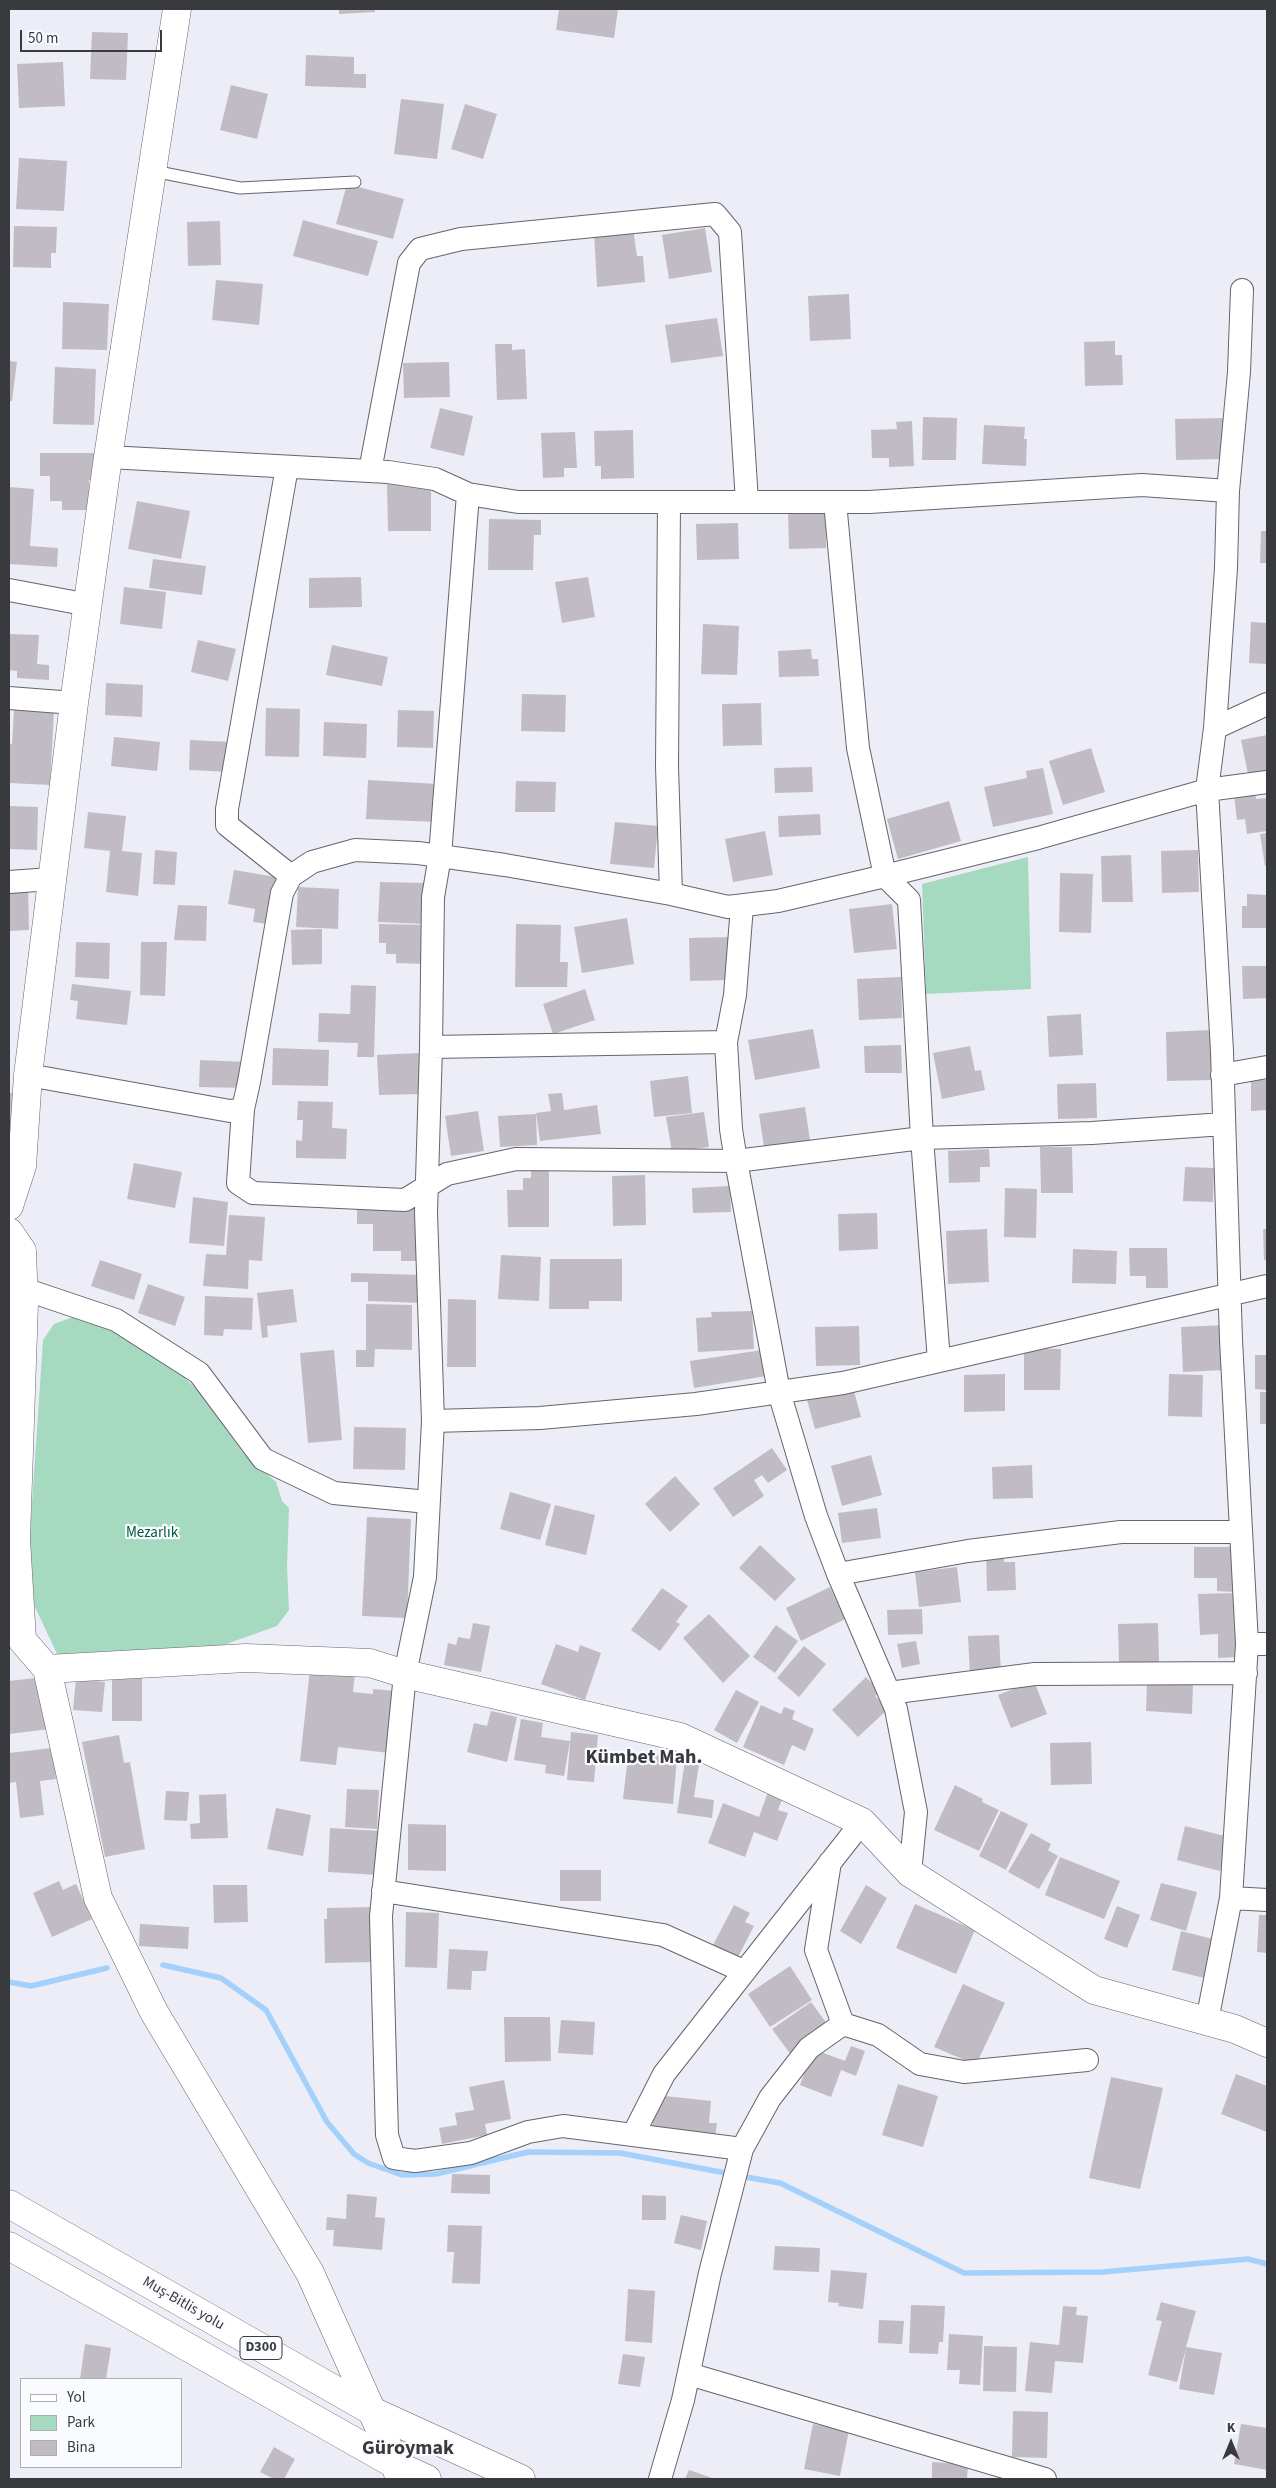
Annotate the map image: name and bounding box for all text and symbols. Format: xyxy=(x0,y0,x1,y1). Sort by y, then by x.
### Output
scale bar xyxy=(22,20,165,52)
text: 50 m xyxy=(28,28,58,49)
park label: Mezarlık xyxy=(126,1525,178,1543)
district label: Kümbet Mah. xyxy=(585,1747,703,1771)
street label: Muş-Bitlis yolu xyxy=(139,2273,227,2335)
road number: D300 xyxy=(240,2336,282,2360)
legend xyxy=(20,2378,182,2468)
text: Yol xyxy=(67,2387,85,2408)
text: Park xyxy=(67,2412,95,2433)
north arrow xyxy=(1206,2418,1256,2468)
text: K xyxy=(1227,2418,1235,2438)
text: Bina xyxy=(67,2437,95,2458)
district label: Güroymak xyxy=(362,2438,454,2462)

